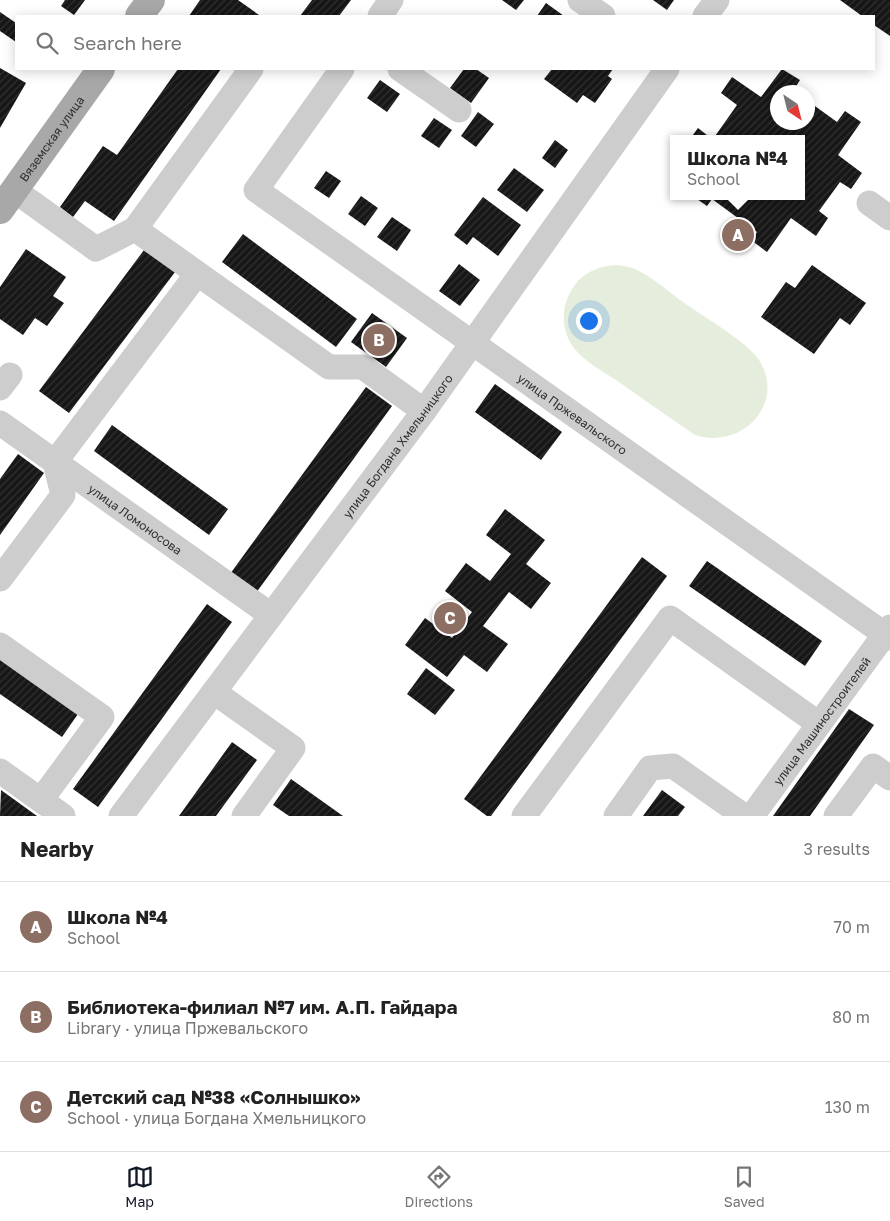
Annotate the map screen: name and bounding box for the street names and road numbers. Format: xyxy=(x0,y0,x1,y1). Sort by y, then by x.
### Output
street label: Вяземская улица xyxy=(15,93,87,184)
street label: улица Пржевальского xyxy=(515,370,630,458)
street label: улица Богдана Хмельницкого xyxy=(339,371,455,521)
street label: улица Ломоносова xyxy=(86,481,185,557)
street label: улица Машиностроителей xyxy=(770,654,873,788)

